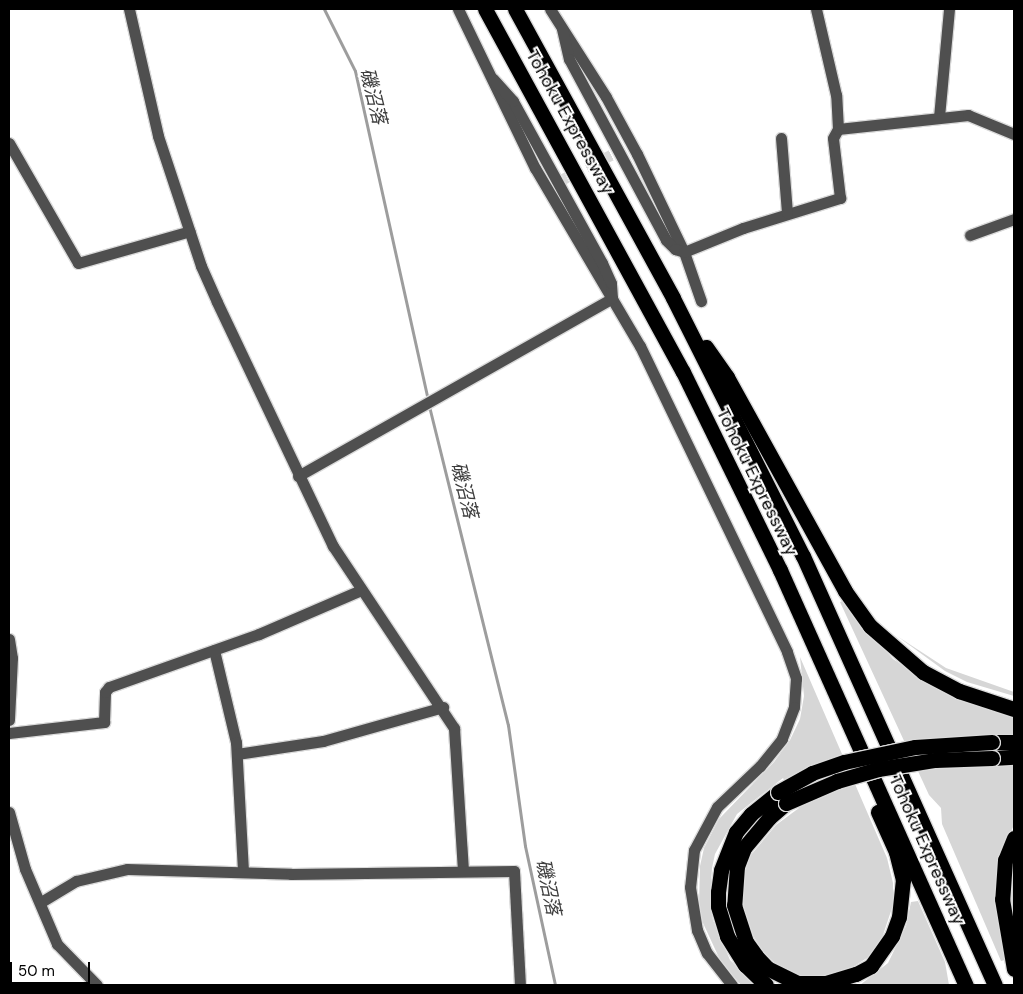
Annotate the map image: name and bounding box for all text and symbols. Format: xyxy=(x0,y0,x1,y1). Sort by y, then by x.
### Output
street label: Tohoku Expressway xyxy=(521,46,619,198)
water label: 磯沼落 xyxy=(355,66,391,126)
street label: Tohoku Expressway xyxy=(712,404,802,560)
water label: 磯沼落 xyxy=(446,460,482,520)
street label: Tohoku Expressway xyxy=(884,772,970,928)
water label: 磯沼落 xyxy=(531,857,565,917)
scale bar xyxy=(12,952,92,984)
text: 50 m xyxy=(18,961,55,981)

